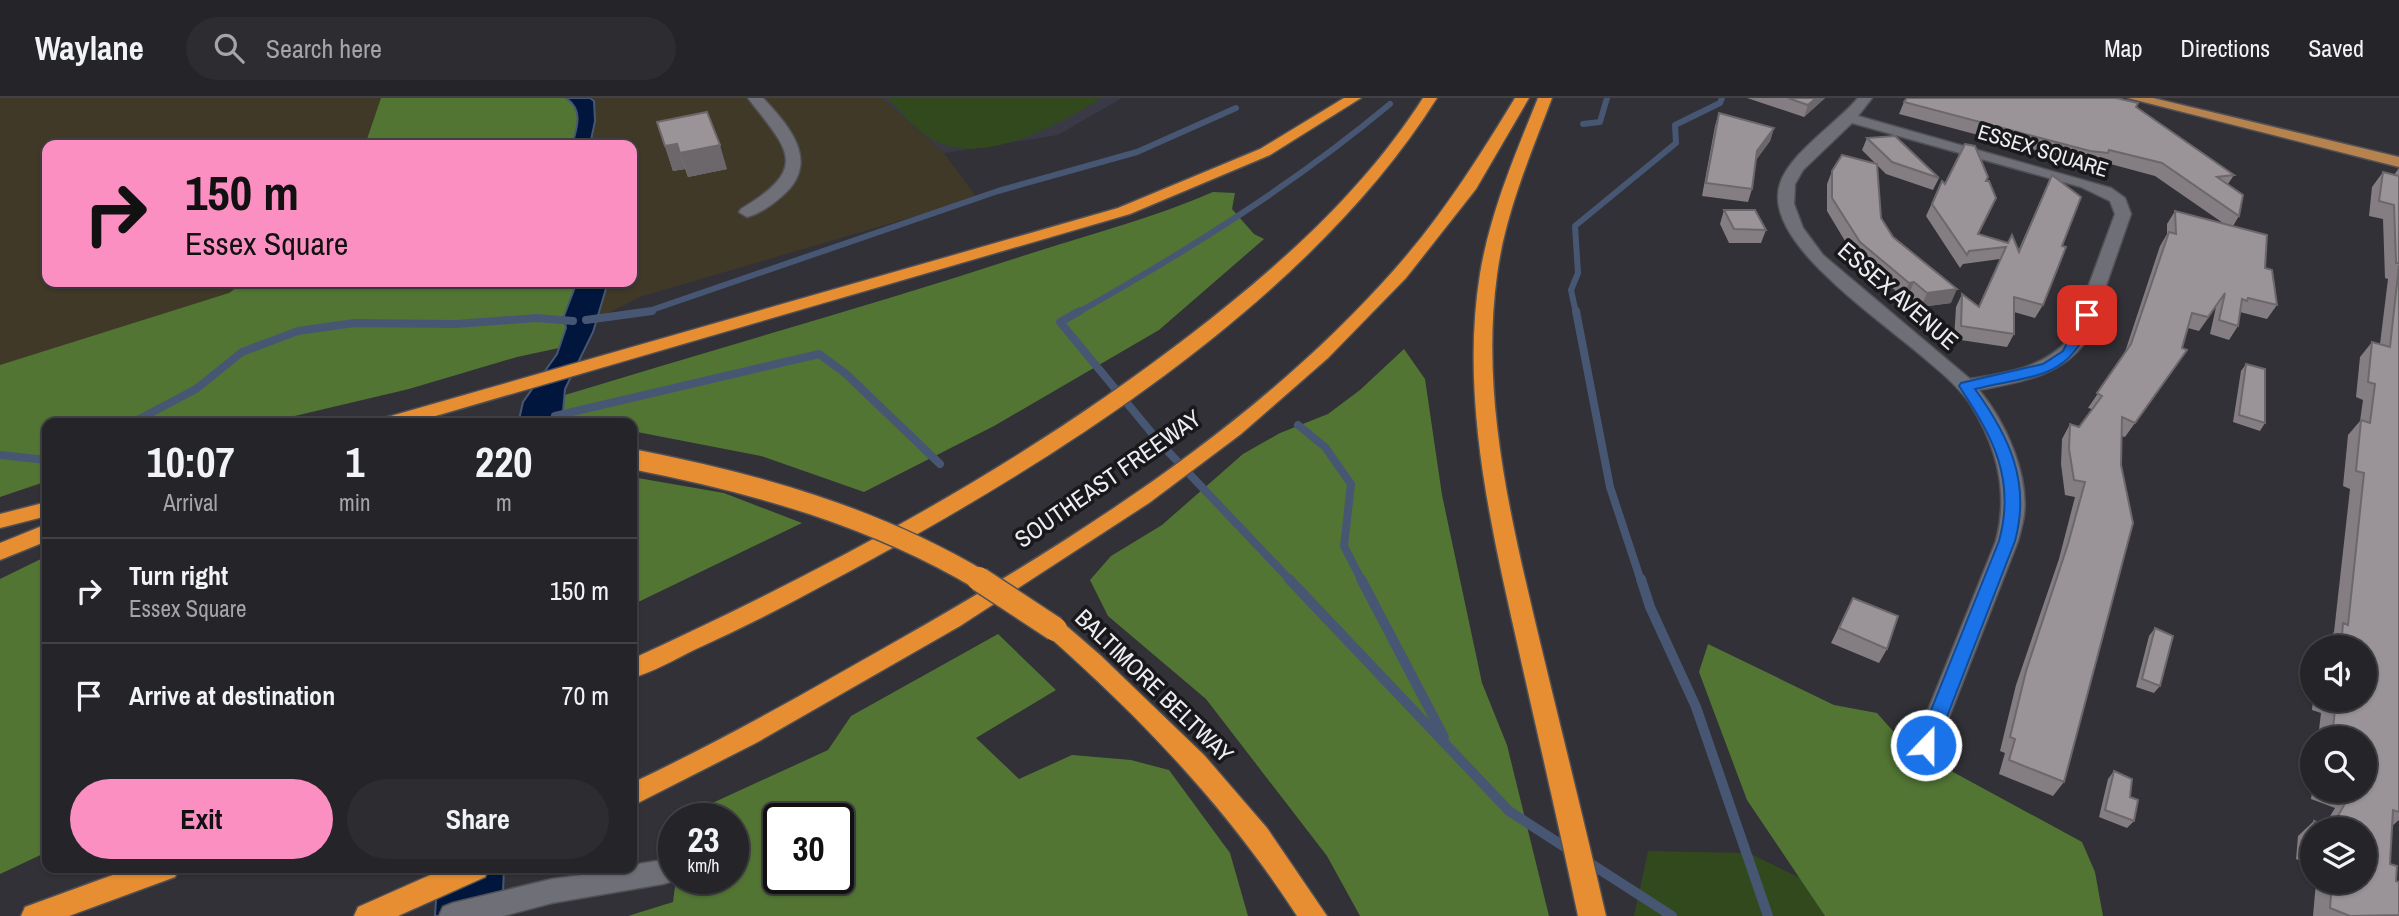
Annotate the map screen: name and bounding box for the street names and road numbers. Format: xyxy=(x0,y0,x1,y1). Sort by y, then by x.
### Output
street label: ESSEX SQUARE xyxy=(1974,117,2112,184)
street label: ESSEX AVENUE xyxy=(1832,234,1966,356)
street label: SOUTHEAST FREEWAY xyxy=(1008,402,1207,555)
street label: BALTIMORE BELTWAY xyxy=(1069,601,1241,769)

